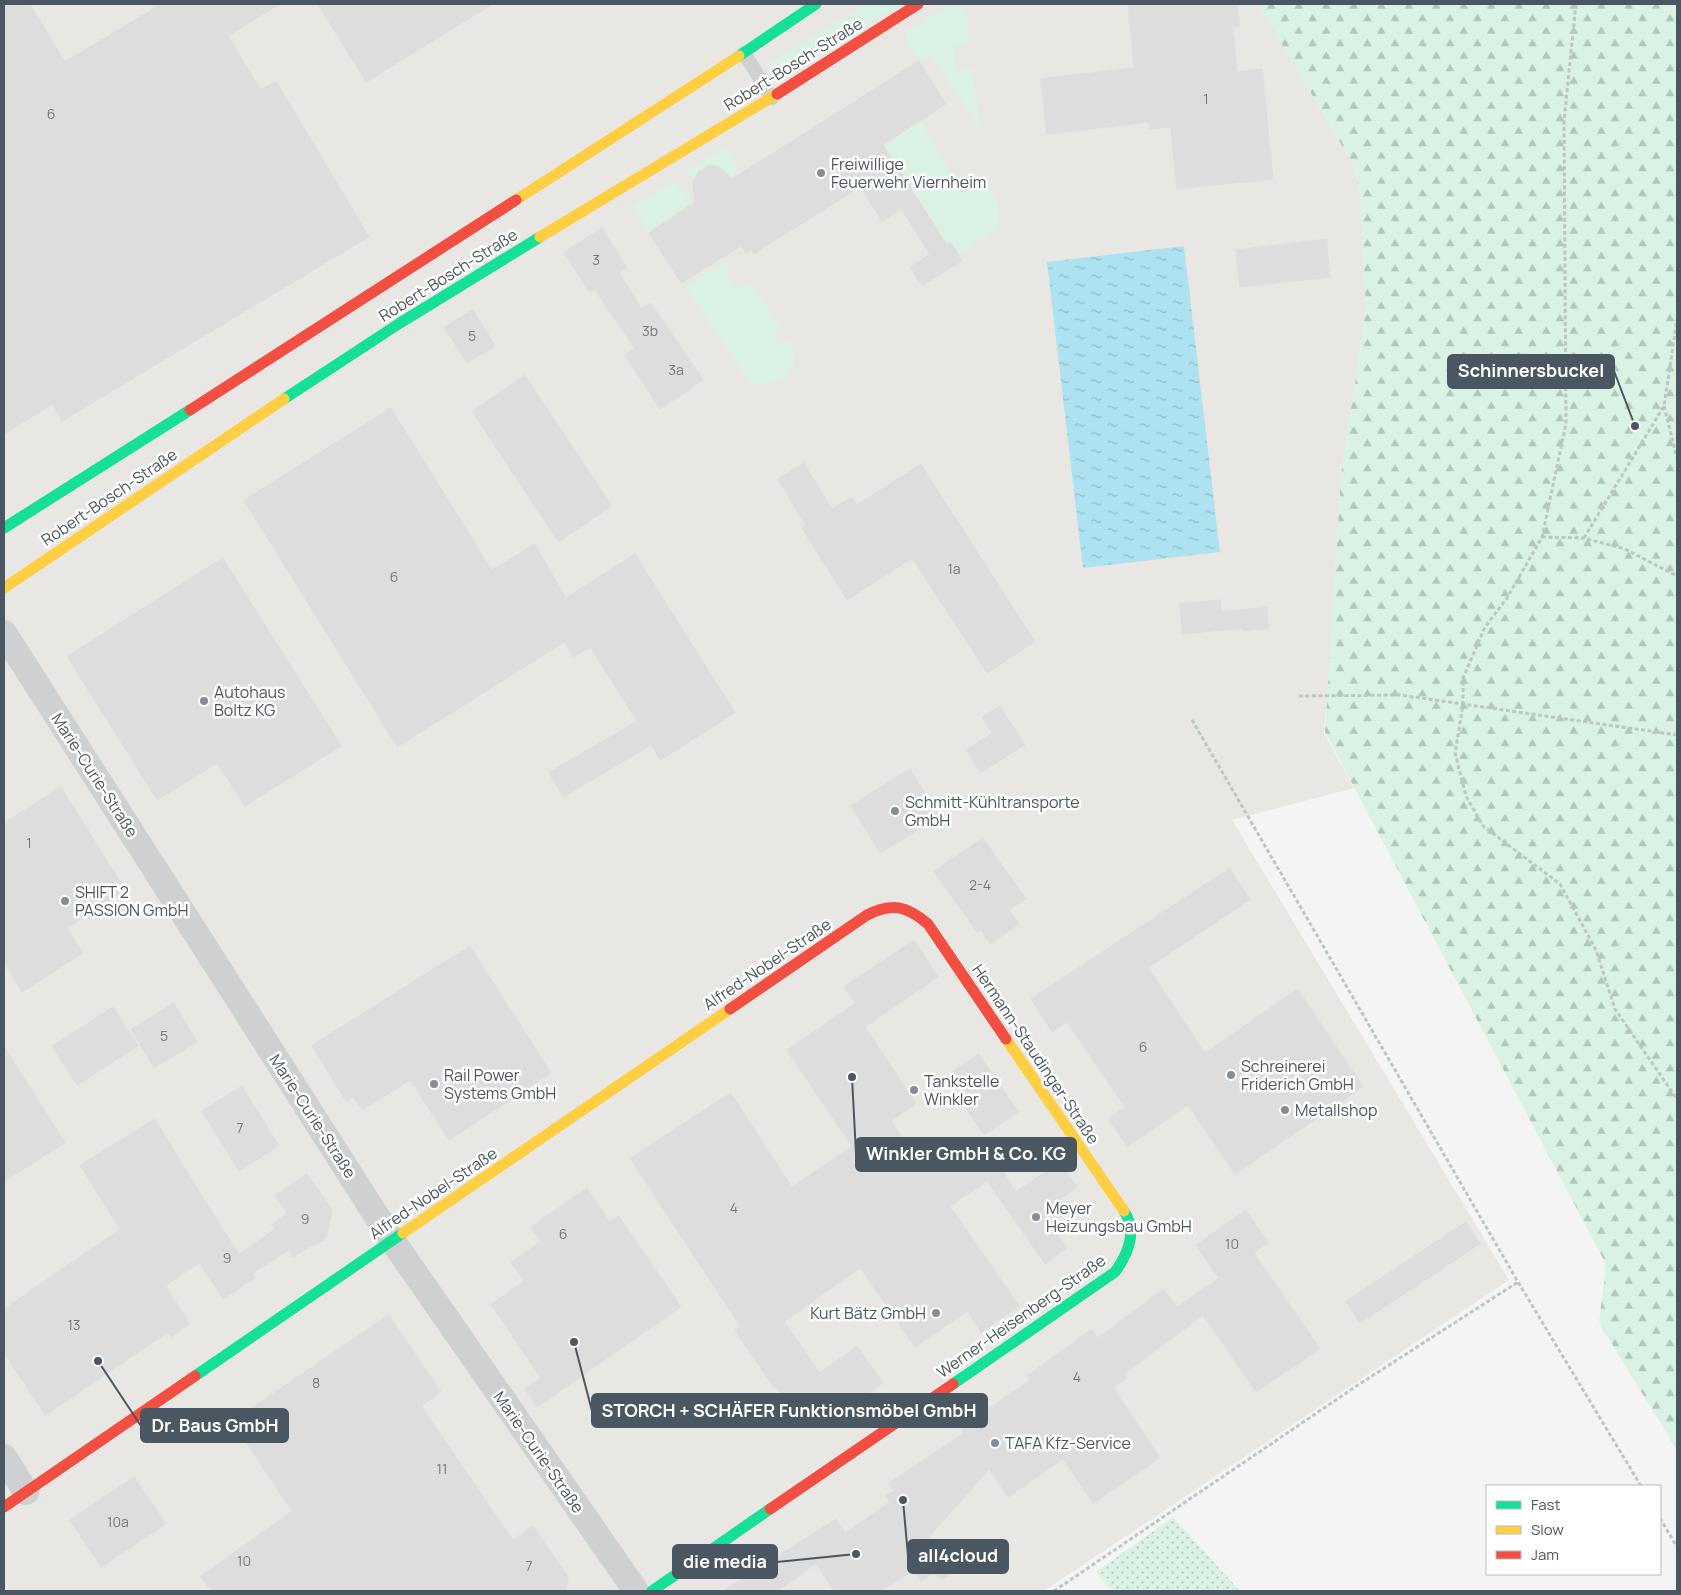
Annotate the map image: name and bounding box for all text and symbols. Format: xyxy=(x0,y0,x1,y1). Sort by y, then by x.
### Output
street label: Robert-Bosch-Straße xyxy=(720,12,866,116)
house number: 1 xyxy=(1203,89,1209,108)
house number: 6 xyxy=(47,104,55,123)
place label: Freiwillige Feuerwehr Viernheim xyxy=(831,153,986,193)
marker: Freiwillige Feuerwehr Viernheim xyxy=(815,167,827,179)
street label: Robert-Bosch-Straße xyxy=(375,223,521,327)
house number: 3 xyxy=(592,250,600,269)
house number: 3b xyxy=(642,321,658,340)
house number: 5 xyxy=(468,326,476,345)
callout: Schinnersbuckel xyxy=(1448,355,1614,388)
text: Schinnersbuckel xyxy=(1458,358,1604,382)
house number: 3a xyxy=(668,360,684,379)
street label: Robert-Bosch-Straße xyxy=(37,443,181,551)
house number: 1a xyxy=(947,559,961,578)
house number: 6 xyxy=(390,567,398,586)
place label: Autohaus Boltz KG xyxy=(214,681,286,721)
marker: Autohaus Boltz KG xyxy=(198,695,210,707)
street label: Marie-Curie-Straße xyxy=(47,709,143,841)
place label: Schmitt-Kühltransporte GmbH xyxy=(905,791,1080,831)
marker: Schmitt-Kühltransporte GmbH xyxy=(889,805,901,817)
house number: 1 xyxy=(26,833,32,852)
house number: 2-4 xyxy=(969,875,991,894)
place label: SHIFT 2 PASSION GmbH xyxy=(75,881,188,921)
marker: SHIFT 2 PASSION GmbH xyxy=(59,895,71,907)
street label: Alfred-Nobel-Straße xyxy=(699,913,835,1015)
street label: Hermann-Staudinger-Straße xyxy=(967,960,1105,1148)
house number: 5 xyxy=(160,1026,168,1045)
house number: 6 xyxy=(1139,1037,1147,1056)
street label: Marie-Curie-Straße xyxy=(265,1050,361,1182)
place label: Schreinerei Friderich GmbH xyxy=(1241,1055,1354,1095)
place label: Rail Power Systems GmbH xyxy=(444,1064,556,1104)
marker: Schreinerei Friderich GmbH xyxy=(1225,1069,1237,1081)
place label: Tankstelle Winkler xyxy=(924,1070,999,1110)
marker: Rail Power Systems GmbH xyxy=(428,1078,440,1090)
marker: Tankstelle Winkler xyxy=(908,1084,920,1096)
place label: Metallshop xyxy=(1295,1099,1377,1121)
marker: Metallshop xyxy=(1279,1104,1291,1116)
house number: 7 xyxy=(236,1118,244,1137)
callout: Winkler GmbH & Co. KG xyxy=(856,1138,1076,1171)
text: Winkler GmbH & Co. KG xyxy=(866,1141,1066,1165)
street label: Alfred-Nobel-Straße xyxy=(365,1142,501,1244)
place label: Meyer Heizungsbau GmbH xyxy=(1046,1197,1192,1237)
house number: 4 xyxy=(730,1198,738,1217)
house number: 9 xyxy=(301,1209,309,1228)
marker: Meyer Heizungsbau GmbH xyxy=(1030,1211,1042,1223)
house number: 6 xyxy=(559,1224,567,1243)
house number: 10 xyxy=(1225,1234,1239,1253)
house number: 9 xyxy=(223,1248,231,1267)
street label: Werner-Heisenberg-Straße xyxy=(932,1249,1110,1383)
place label: Kurt Bätz GmbH xyxy=(810,1302,926,1324)
marker: Kurt Bätz GmbH xyxy=(930,1307,942,1319)
house number: 13 xyxy=(67,1315,81,1334)
house number: 4 xyxy=(1073,1367,1081,1386)
house number: 8 xyxy=(312,1373,320,1392)
street label: Marie-Curie-Straße xyxy=(489,1387,589,1517)
callout: STORCH + SCHÄFER Funktionsmöbel GmbH xyxy=(592,1394,987,1427)
text: STORCH + SCHÄFER Funktionsmöbel GmbH xyxy=(602,1398,976,1422)
callout: Dr. Baus GmbH xyxy=(141,1409,288,1442)
text: Dr. Baus GmbH xyxy=(151,1413,279,1437)
place label: TAFA Kfz-Service xyxy=(1005,1432,1131,1454)
marker: TAFA Kfz-Service xyxy=(989,1437,1001,1449)
house number: 11 xyxy=(437,1459,447,1478)
legend xyxy=(1486,1485,1661,1575)
text: Fast xyxy=(1531,1494,1560,1515)
house number: 10a xyxy=(107,1512,129,1531)
text: Slow xyxy=(1531,1519,1564,1540)
callout: all4cloud xyxy=(908,1540,1008,1573)
text: all4cloud xyxy=(918,1543,998,1567)
text: Jam xyxy=(1531,1544,1559,1565)
callout: die media xyxy=(673,1545,777,1578)
text: die media xyxy=(683,1549,767,1573)
house number: 10 xyxy=(237,1551,251,1570)
house number: 7 xyxy=(525,1556,533,1575)

